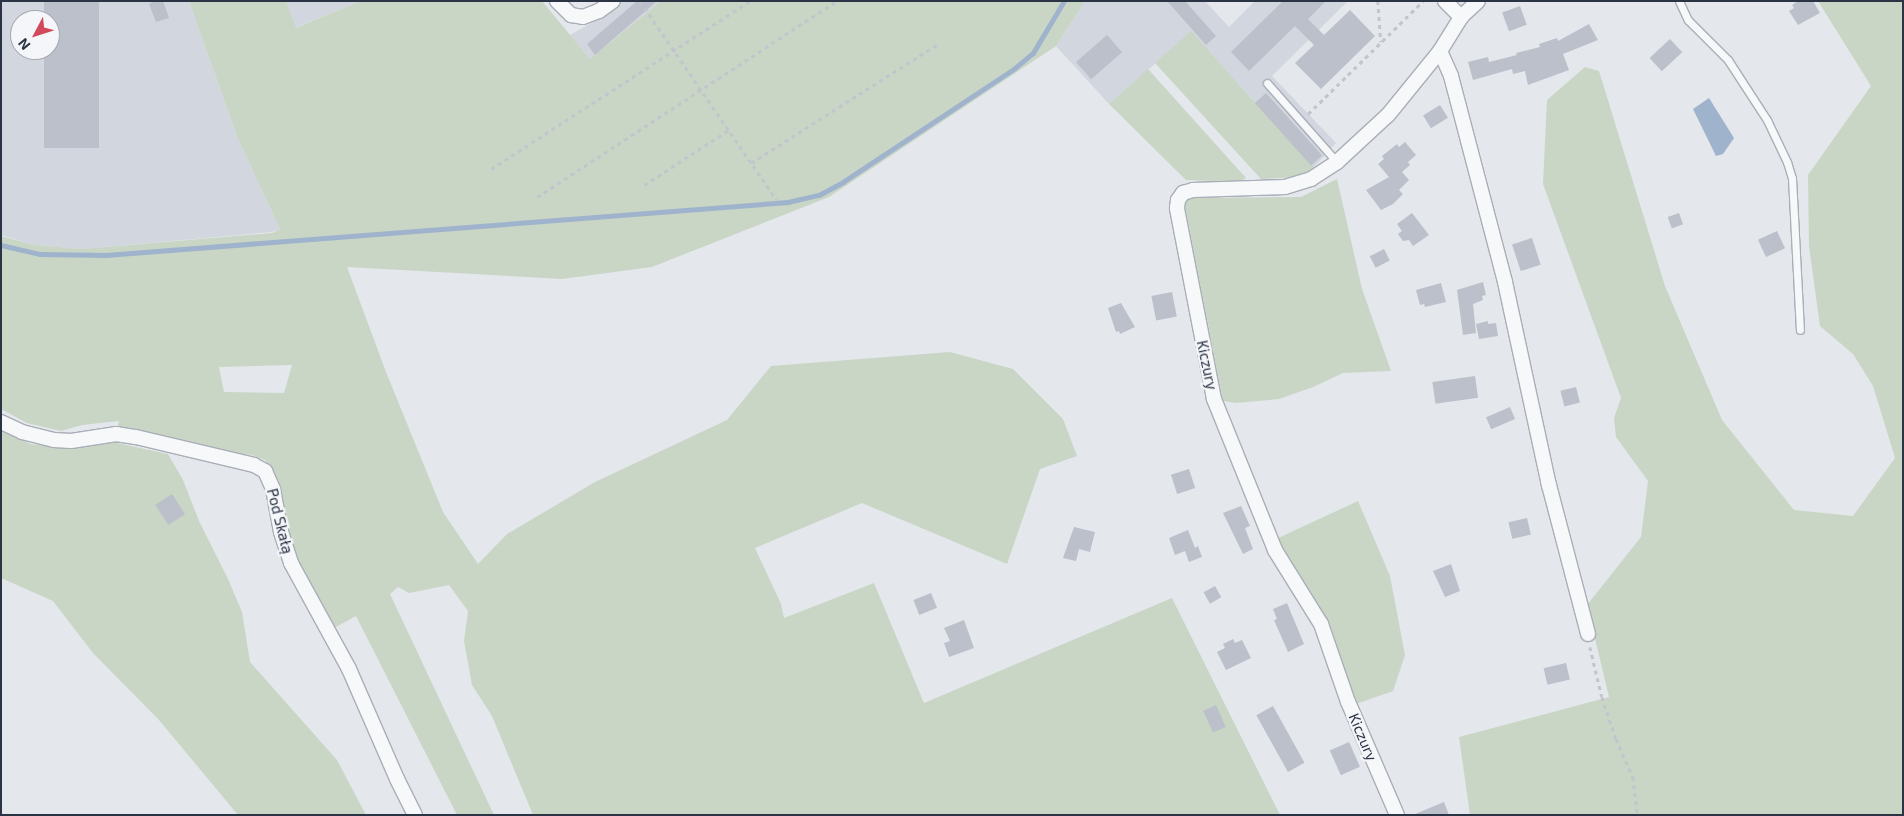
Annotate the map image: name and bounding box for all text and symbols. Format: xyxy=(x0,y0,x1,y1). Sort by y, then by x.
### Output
north arrow xyxy=(10,10,60,60)
text: N xyxy=(14,35,34,54)
street label: Kiczury xyxy=(1193,339,1221,391)
street label: Pod Skałą xyxy=(263,486,297,556)
street label: Kiczury xyxy=(1345,710,1381,764)

